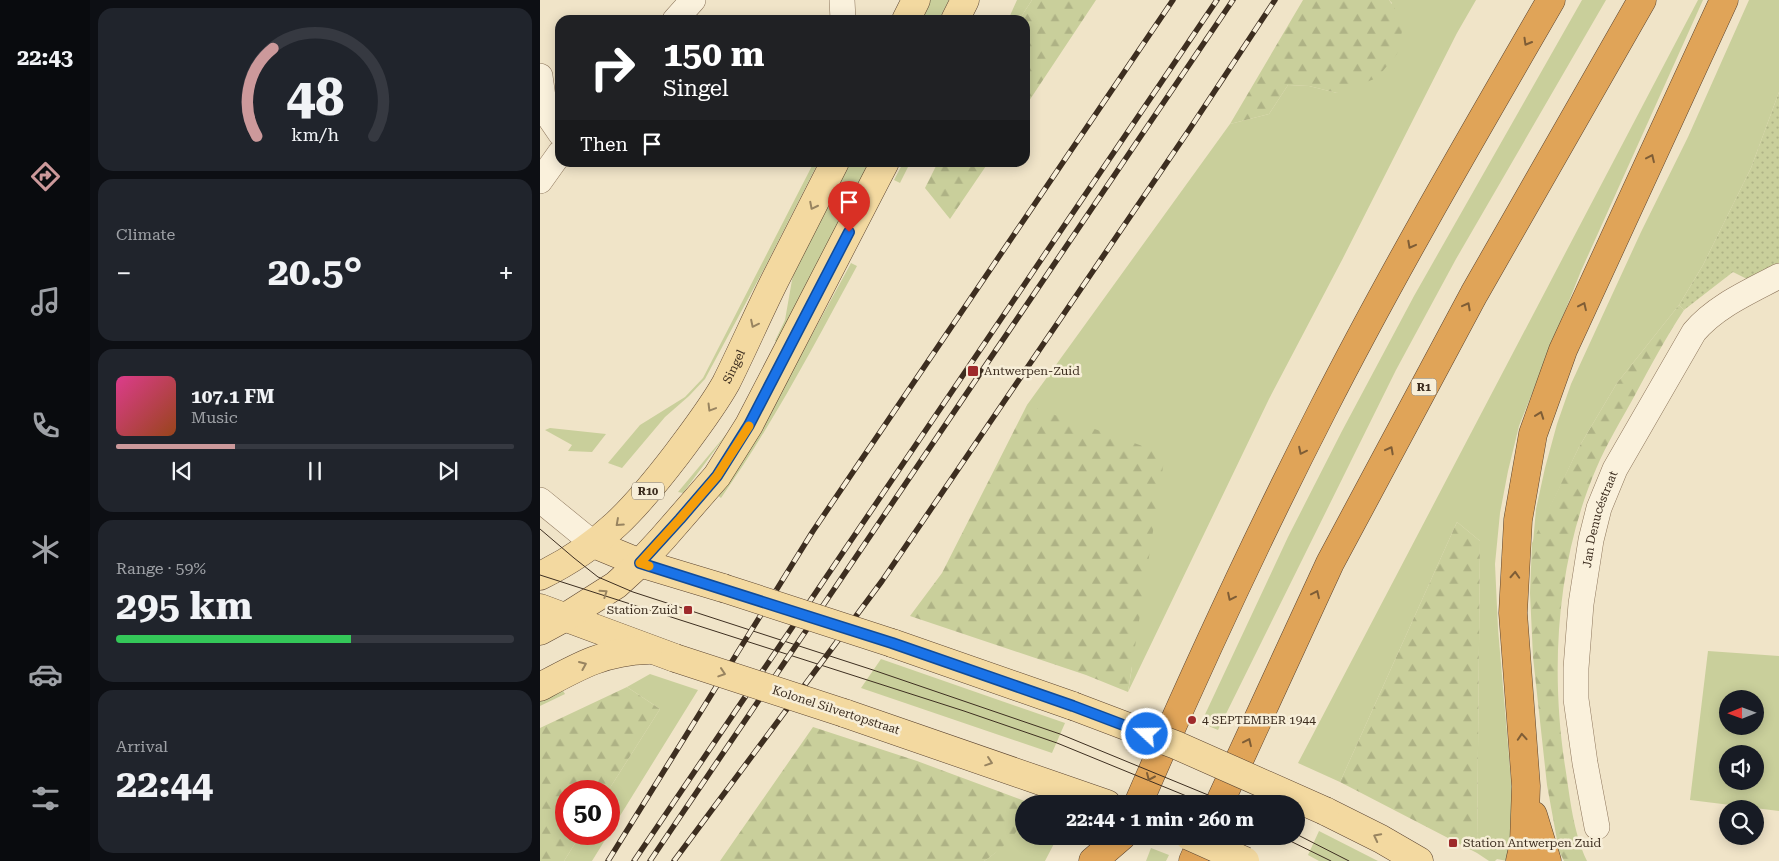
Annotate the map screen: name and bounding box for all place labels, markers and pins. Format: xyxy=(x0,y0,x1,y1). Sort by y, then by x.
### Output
pin xyxy=(828,181,870,232)
marker: Antwerpen-Zuid xyxy=(966,364,980,378)
place label: Antwerpen-Zuid xyxy=(984,364,1080,378)
place label: Station Zuid xyxy=(607,603,678,617)
marker: Station Zuid xyxy=(682,604,694,616)
place label: 4 SEPTEMBER 1944 xyxy=(1202,713,1316,727)
marker: 4 SEPTEMBER 1944 xyxy=(1186,714,1198,726)
place label: Station Antwerpen Zuid xyxy=(1463,836,1602,850)
marker: Station Antwerpen Zuid xyxy=(1447,837,1459,849)

